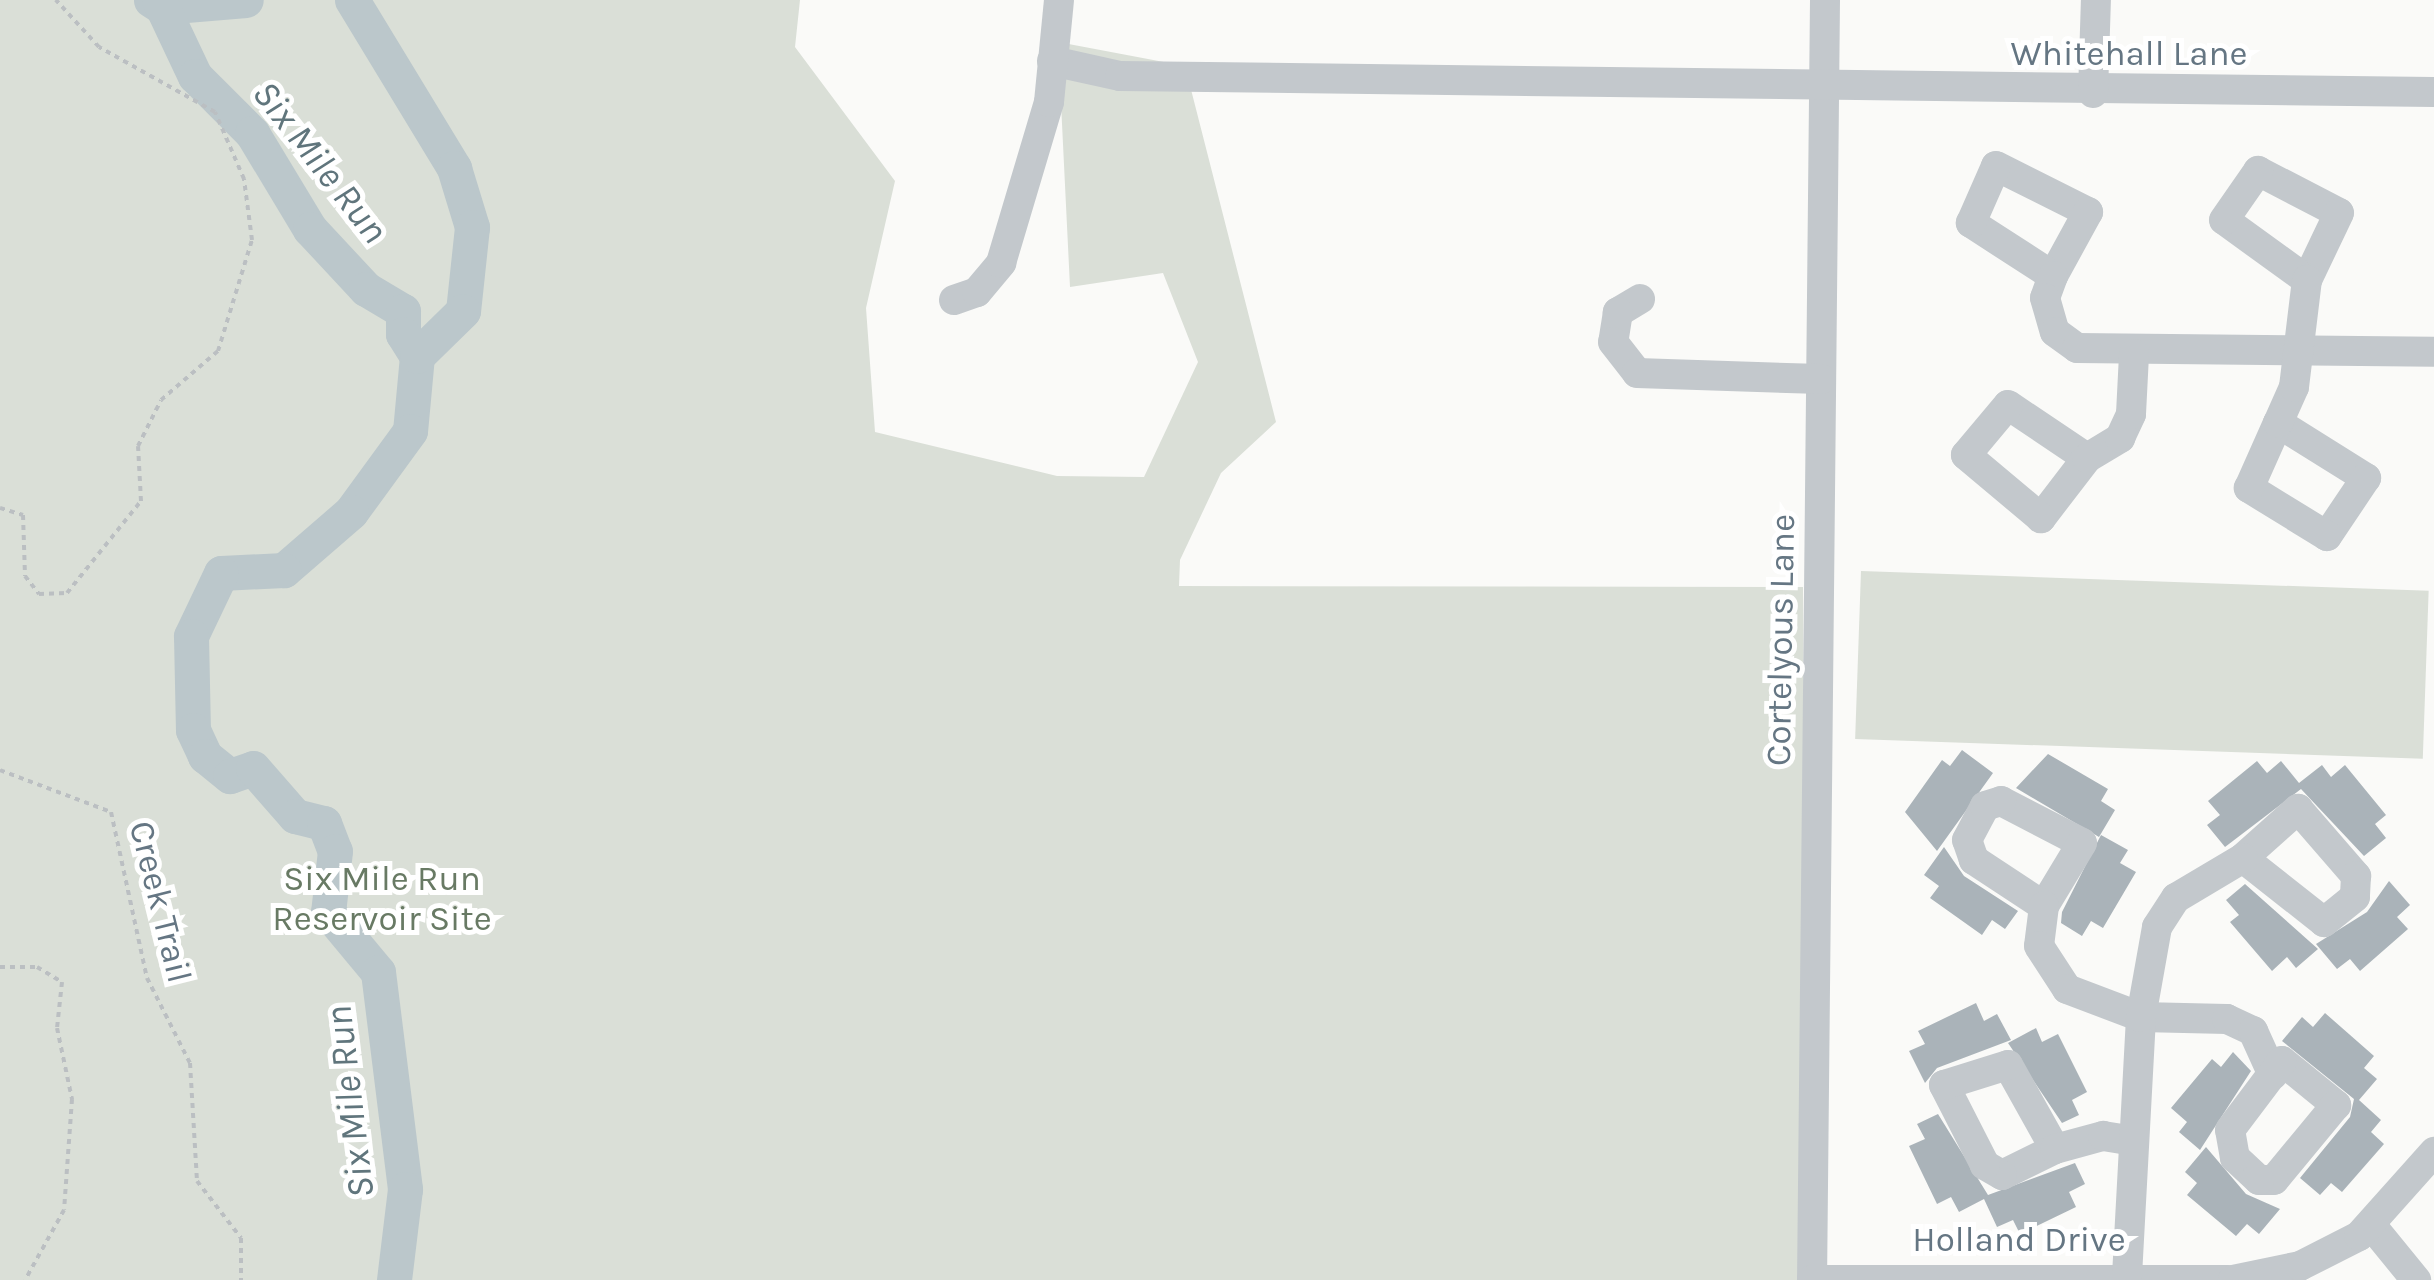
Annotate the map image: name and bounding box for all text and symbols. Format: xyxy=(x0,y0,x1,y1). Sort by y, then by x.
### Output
street label: Whitehall Lane xyxy=(2010,33,2248,75)
water label: Six Mile Run xyxy=(243,72,397,252)
street label: Cortelyous Lane xyxy=(1758,514,1804,766)
street label: Creek Trail xyxy=(120,817,200,987)
park label: Six Mile Run Reservoir Site xyxy=(272,858,492,940)
water label: Six Mile Run xyxy=(316,1003,384,1201)
street label: Holland Drive xyxy=(1912,1219,2126,1261)

